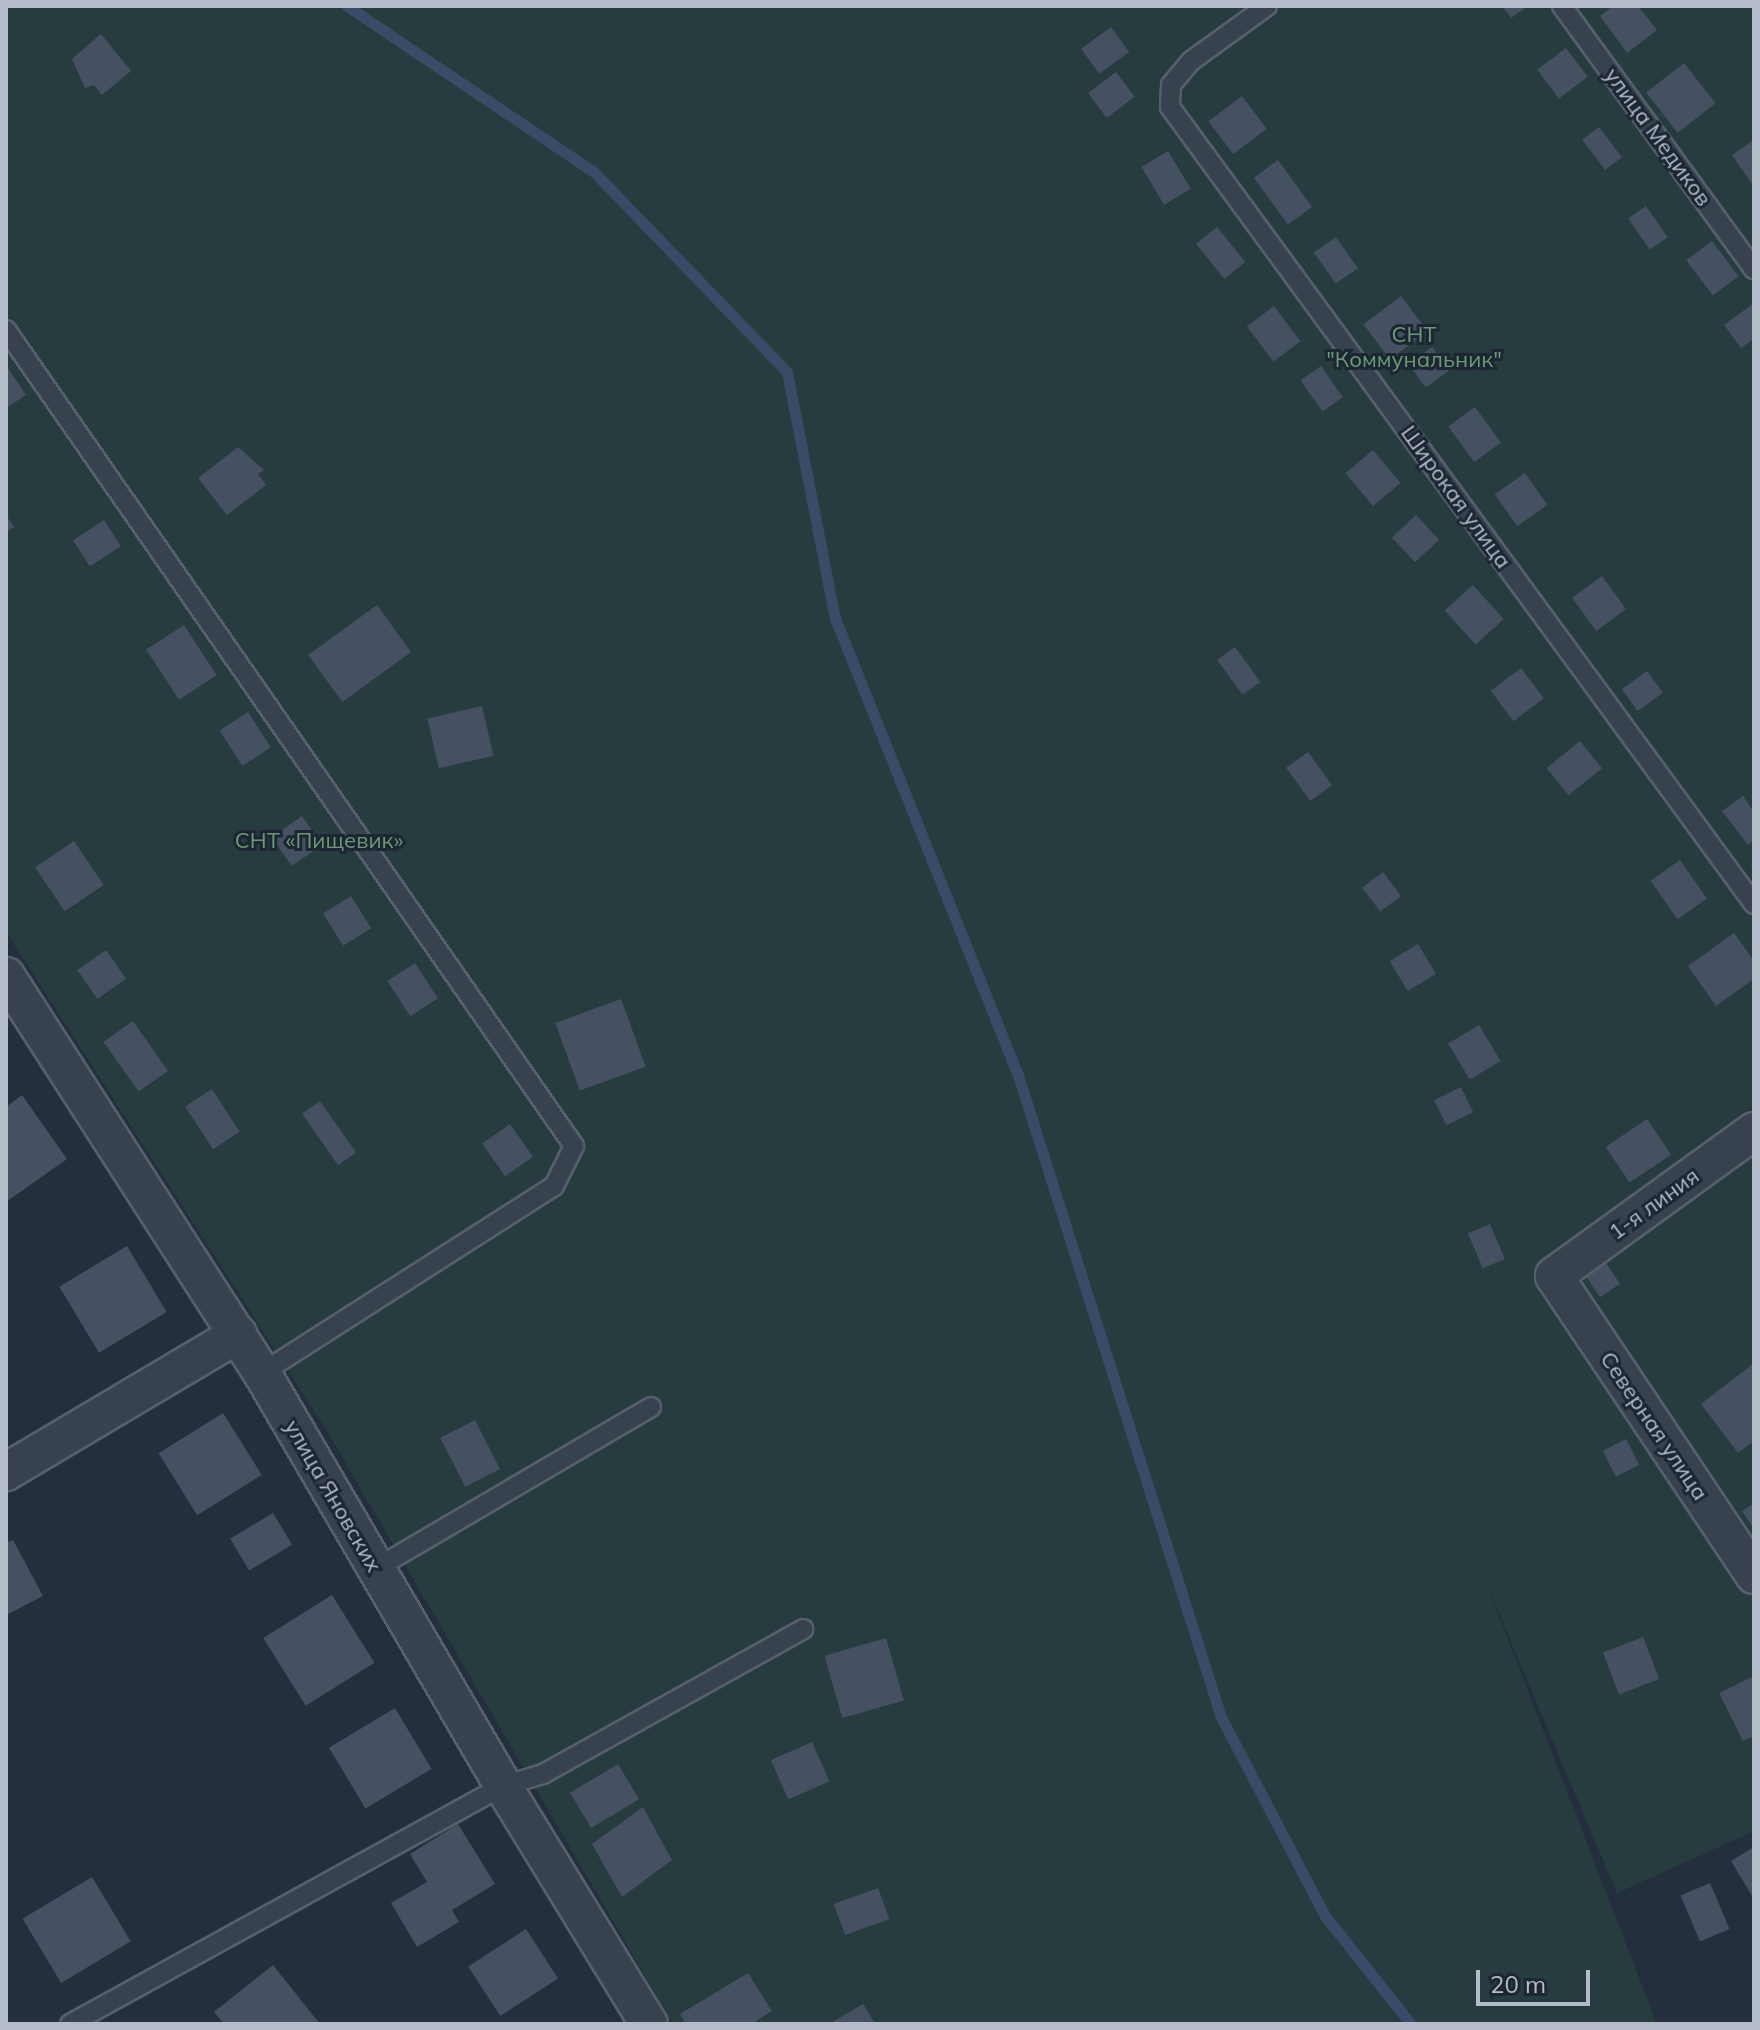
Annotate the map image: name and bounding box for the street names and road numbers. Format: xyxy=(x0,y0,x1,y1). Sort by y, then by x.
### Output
street label: улица Медиков xyxy=(1599,63,1717,211)
street label: Широкая улица xyxy=(1395,420,1517,574)
street label: 1-я линия xyxy=(1604,1163,1704,1245)
street label: Северная улица xyxy=(1595,1347,1713,1505)
street label: улица Яновских xyxy=(279,1415,387,1577)

